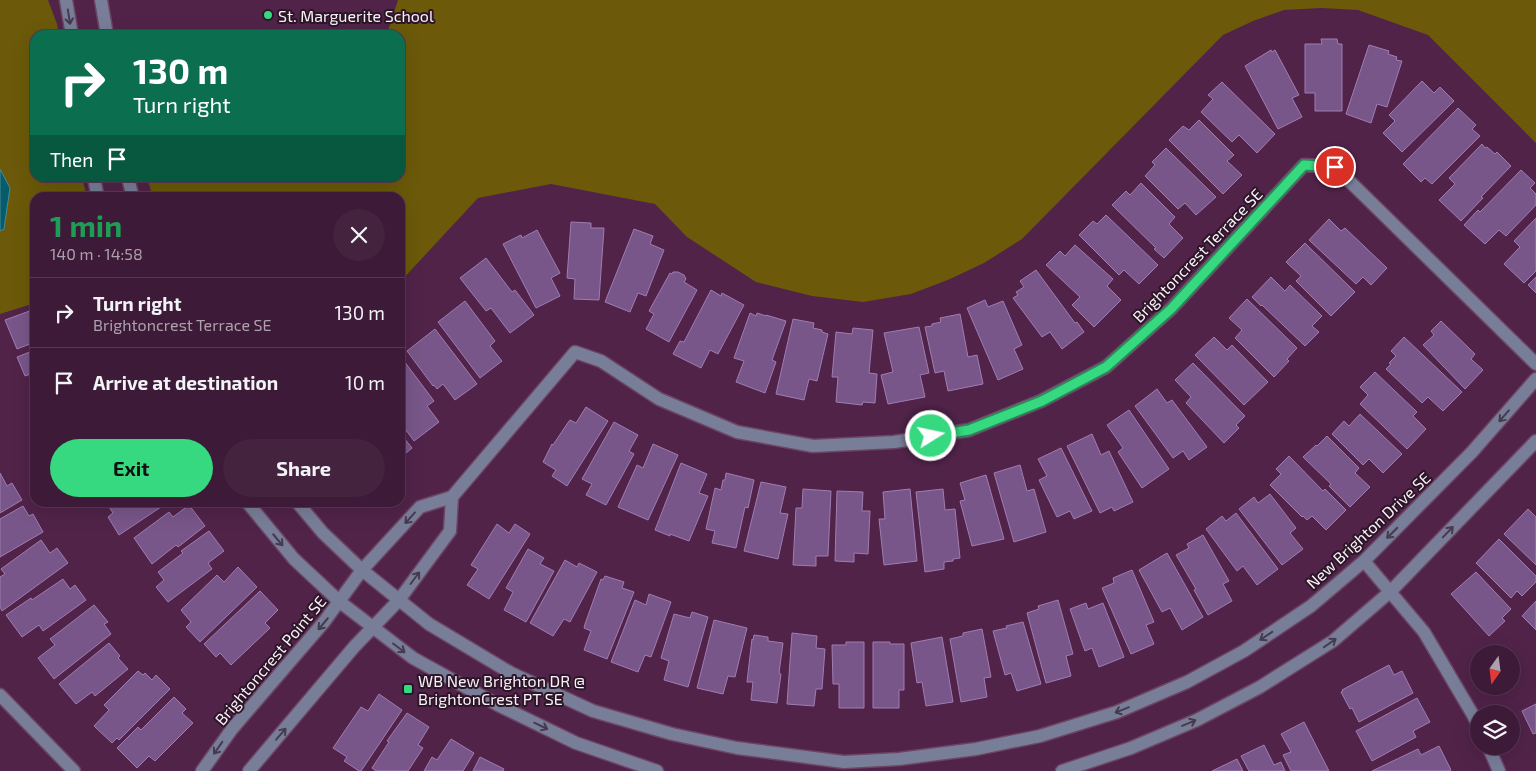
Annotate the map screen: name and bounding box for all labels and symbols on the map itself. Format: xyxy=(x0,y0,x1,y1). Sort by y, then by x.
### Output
place label: St. Marguerite School xyxy=(278,6,434,25)
one-way arrow xyxy=(64,9,74,25)
marker: St. Marguerite School xyxy=(262,9,274,21)
pin xyxy=(1314,146,1356,188)
street label: Brightoncrest Terrace SE xyxy=(1128,184,1266,326)
position arrow xyxy=(904,409,956,461)
one-way arrow xyxy=(1499,409,1510,422)
street label: New Brighton Drive SE xyxy=(1302,468,1434,592)
one-way arrow xyxy=(404,512,416,525)
one-way arrow xyxy=(1442,526,1455,538)
one-way arrow xyxy=(1386,527,1398,540)
one-way arrow xyxy=(272,533,284,546)
one-way arrow xyxy=(410,571,420,585)
street label: Brightoncrest Point SE xyxy=(210,592,330,728)
one-way arrow xyxy=(317,617,328,630)
one-way arrow xyxy=(1260,631,1274,641)
one-way arrow xyxy=(1323,638,1337,648)
one-way arrow xyxy=(392,643,406,653)
north arrow xyxy=(1470,645,1520,695)
place label: WB New Brighton DR @ BrightonCrest PT SE xyxy=(418,671,585,708)
marker: WB New Brighton DR @ BrightonCrest PT SE xyxy=(402,683,414,695)
one-way arrow xyxy=(1115,706,1130,715)
one-way arrow xyxy=(1181,718,1196,728)
one-way arrow xyxy=(533,722,548,731)
one-way arrow xyxy=(275,727,286,740)
one-way arrow xyxy=(213,741,223,755)

